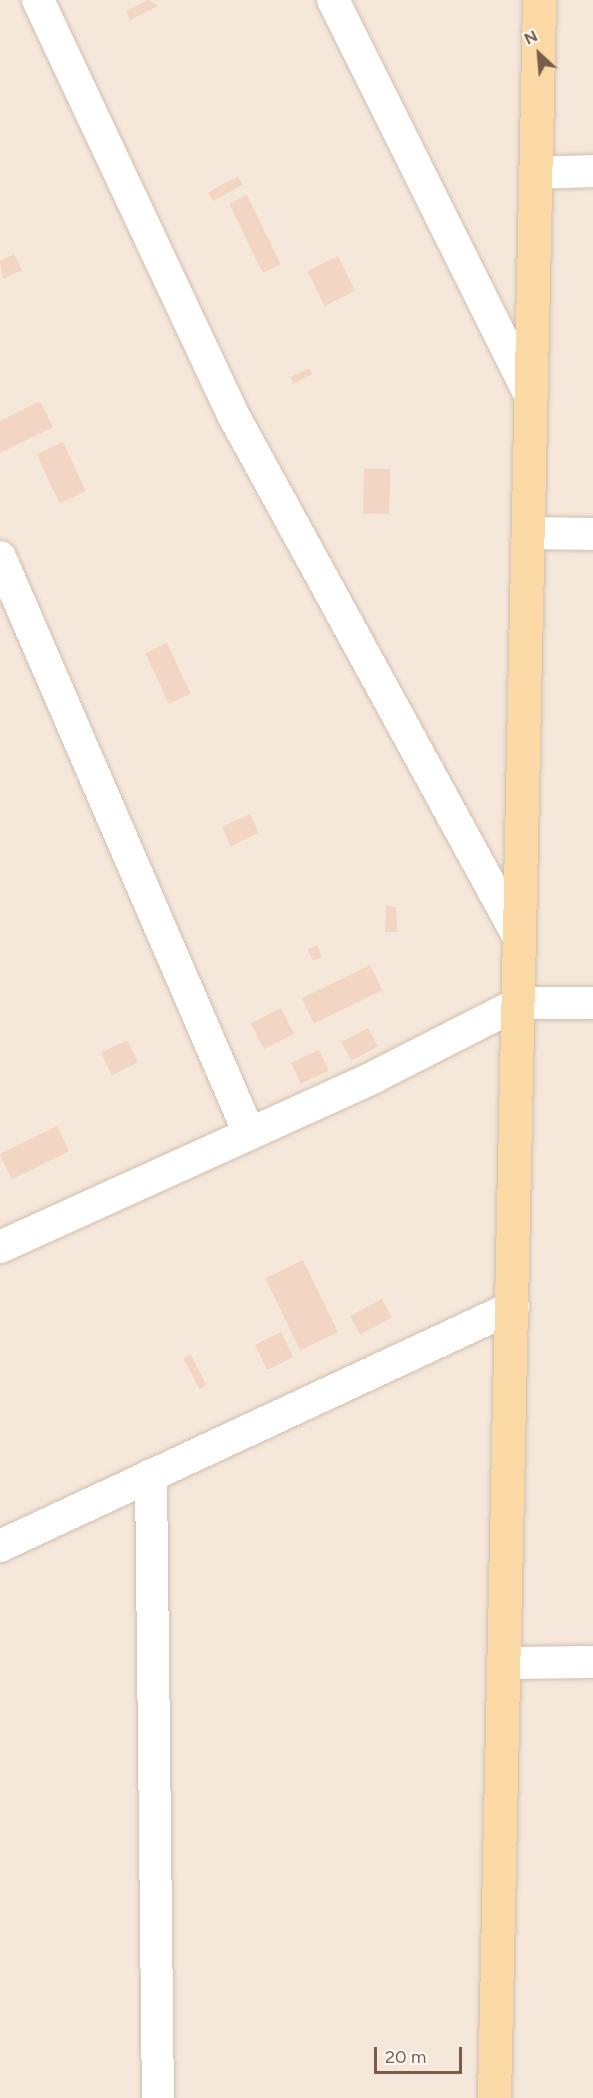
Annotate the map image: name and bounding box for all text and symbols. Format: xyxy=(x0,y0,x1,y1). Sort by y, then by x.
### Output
north arrow xyxy=(509,24,569,84)
text: N xyxy=(521,26,541,49)
scale bar xyxy=(377,2035,466,2073)
text: 20 m xyxy=(385,2046,426,2068)

